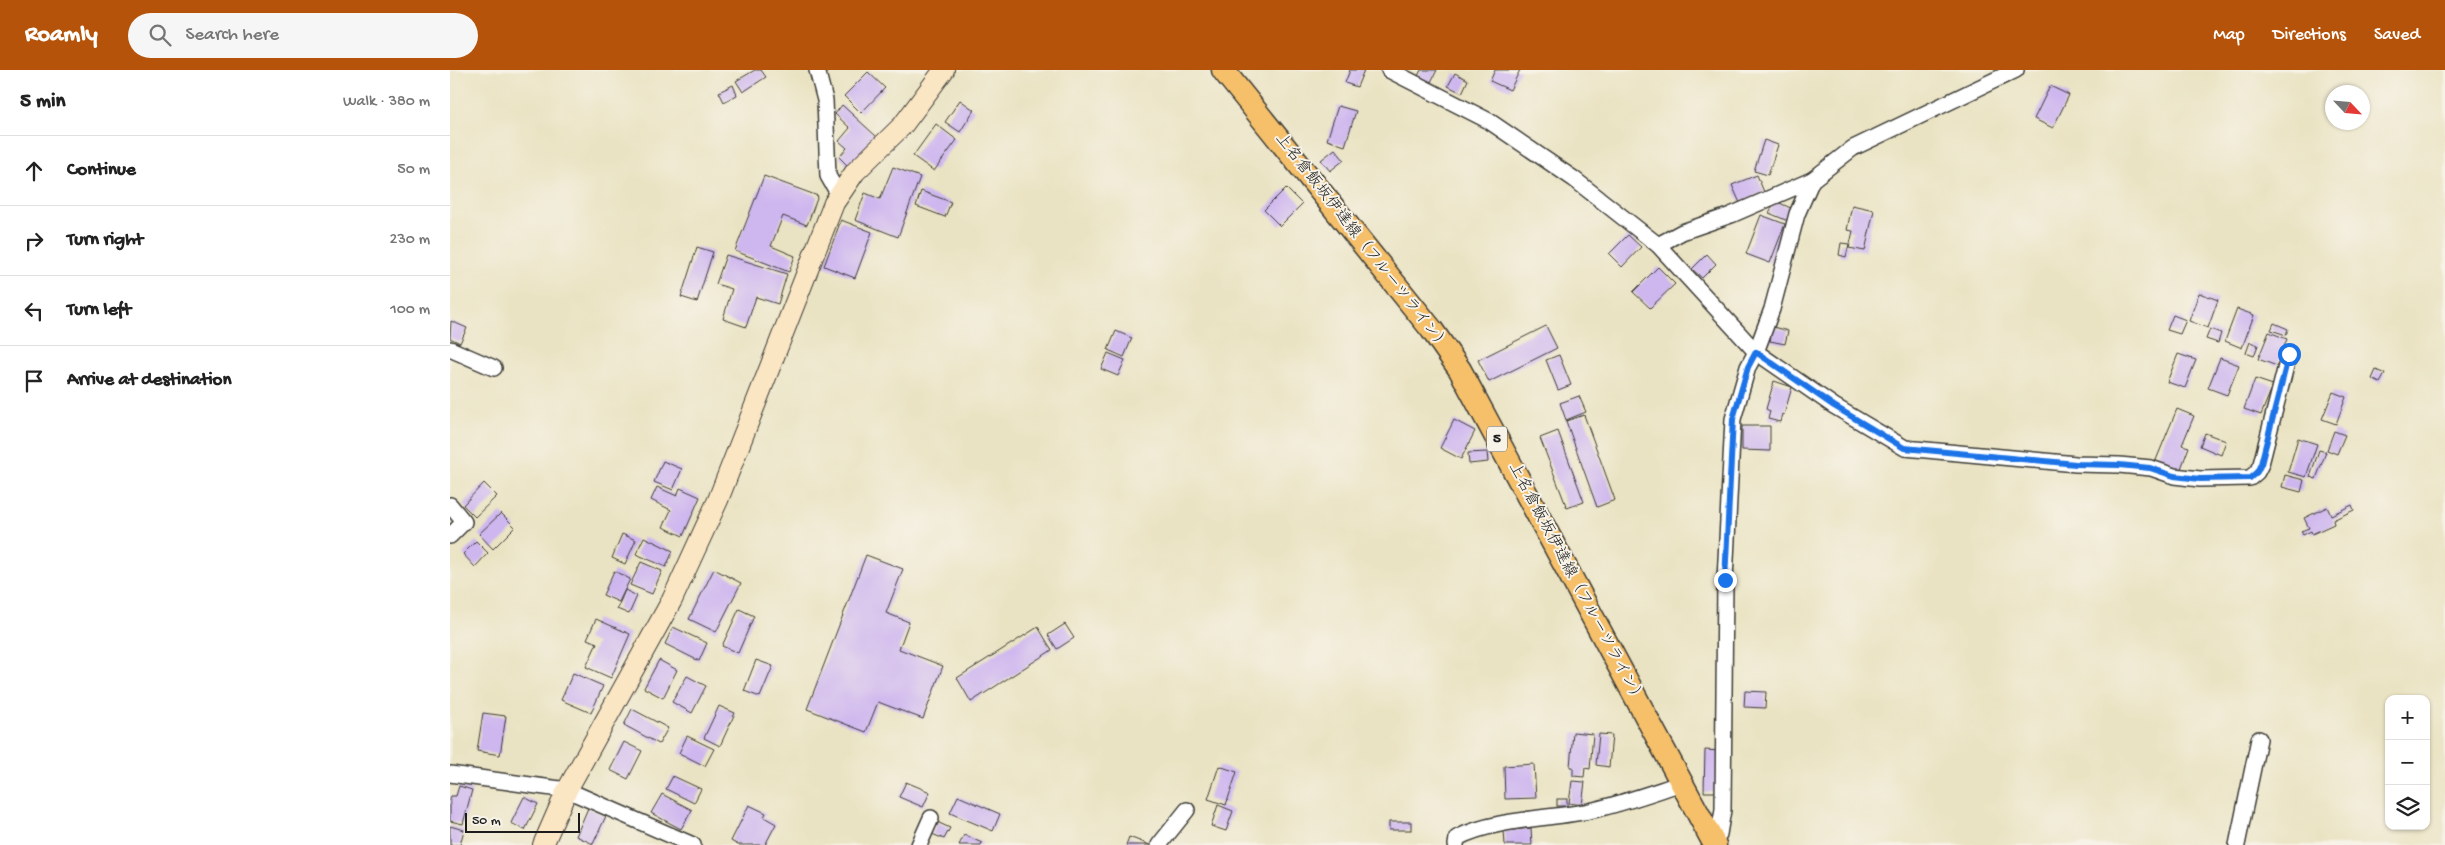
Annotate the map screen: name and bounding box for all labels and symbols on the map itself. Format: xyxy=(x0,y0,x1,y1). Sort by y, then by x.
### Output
north arrow xyxy=(2325,85,2370,130)
street label: 上名倉飯坂伊達線（フルーツライン） xyxy=(1270,129,1453,356)
route start xyxy=(2278,343,2301,366)
road number: 5 xyxy=(1487,426,1507,452)
street label: 上名倉飯坂伊達線（フルーツライン） xyxy=(1503,459,1649,708)
route end xyxy=(1714,569,1737,592)
scale bar xyxy=(465,810,580,833)

